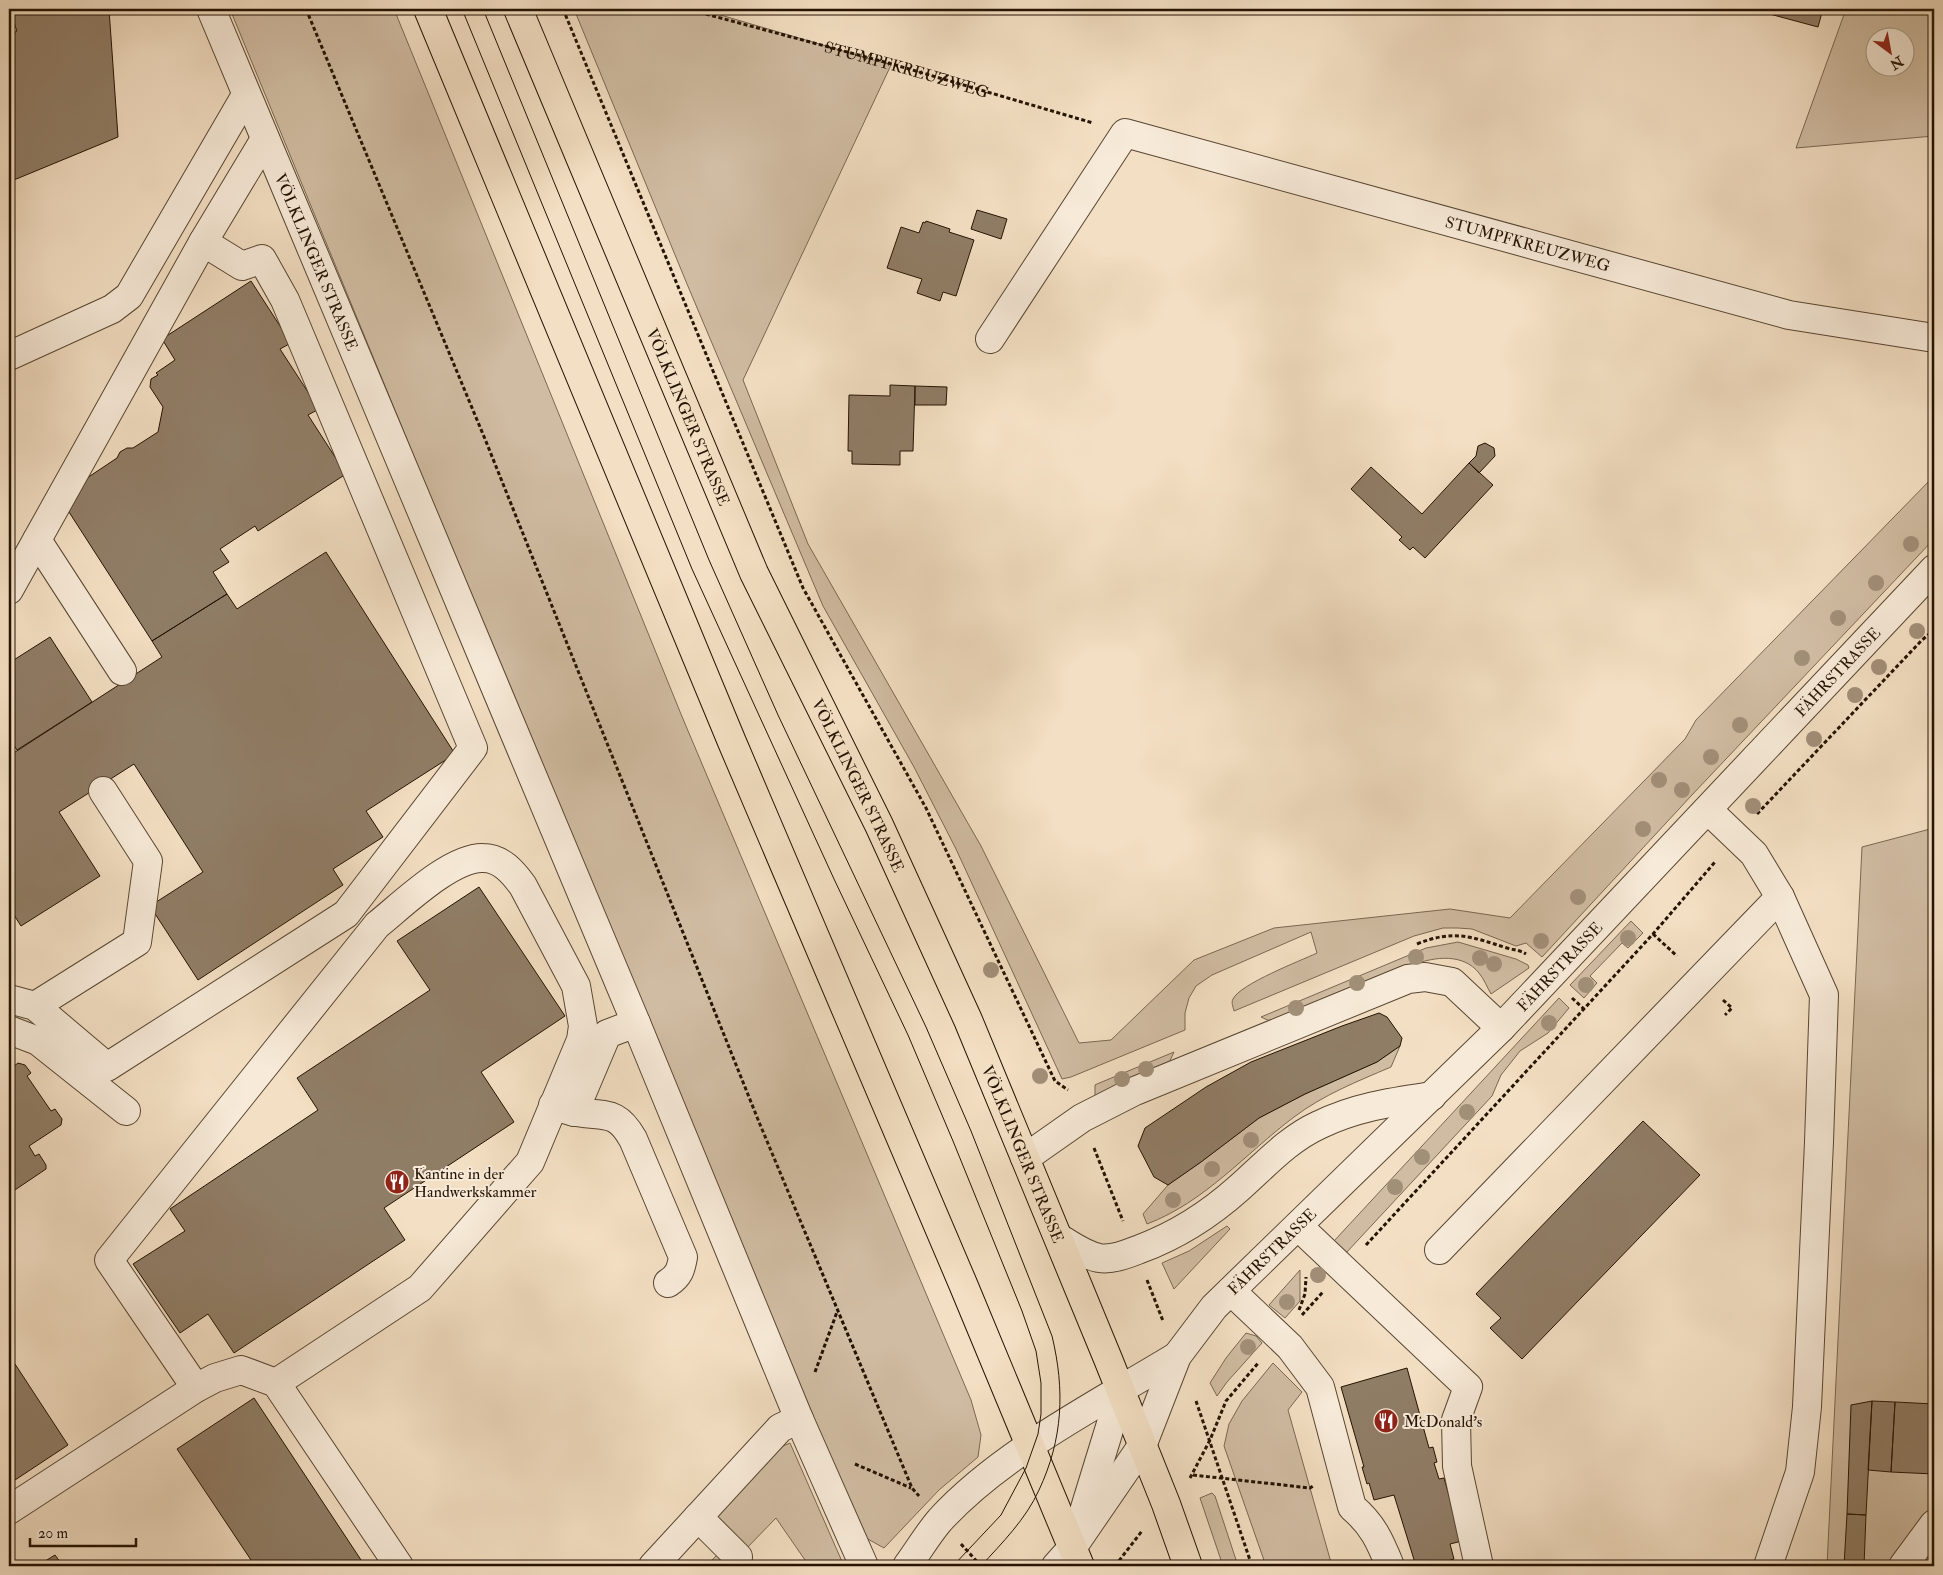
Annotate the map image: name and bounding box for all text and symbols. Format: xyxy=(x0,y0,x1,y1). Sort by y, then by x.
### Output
north arrow xyxy=(1866,28,1916,78)
street label: STUMPFKREUZWEG xyxy=(822,37,991,103)
text: N xyxy=(1886,52,1907,73)
street label: VÖLKLINGER STRASSE xyxy=(270,170,362,354)
street label: STUMPFKREUZWEG xyxy=(1443,212,1612,276)
street label: VÖLKLINGER STRASSE xyxy=(642,325,734,509)
street label: FÄHRSTRASSE xyxy=(1791,623,1885,721)
street label: VÖLKLINGER STRASSE xyxy=(807,696,908,876)
street label: FÄHRSTRASSE xyxy=(1513,918,1607,1016)
street label: VÖLKLINGER STRASSE xyxy=(977,1063,1068,1246)
place label: Kantine in der Handwerkskammer xyxy=(414,1164,537,1202)
restaurant icon: Kantine in der Handwerkskammer xyxy=(384,1169,410,1195)
street label: FÄHRSTRASSE xyxy=(1224,1204,1321,1299)
restaurant icon: McDonald's xyxy=(1373,1408,1399,1434)
place label: McDonald's xyxy=(1404,1412,1482,1432)
scale bar xyxy=(30,1515,136,1547)
text: 20 m xyxy=(38,1524,68,1543)

